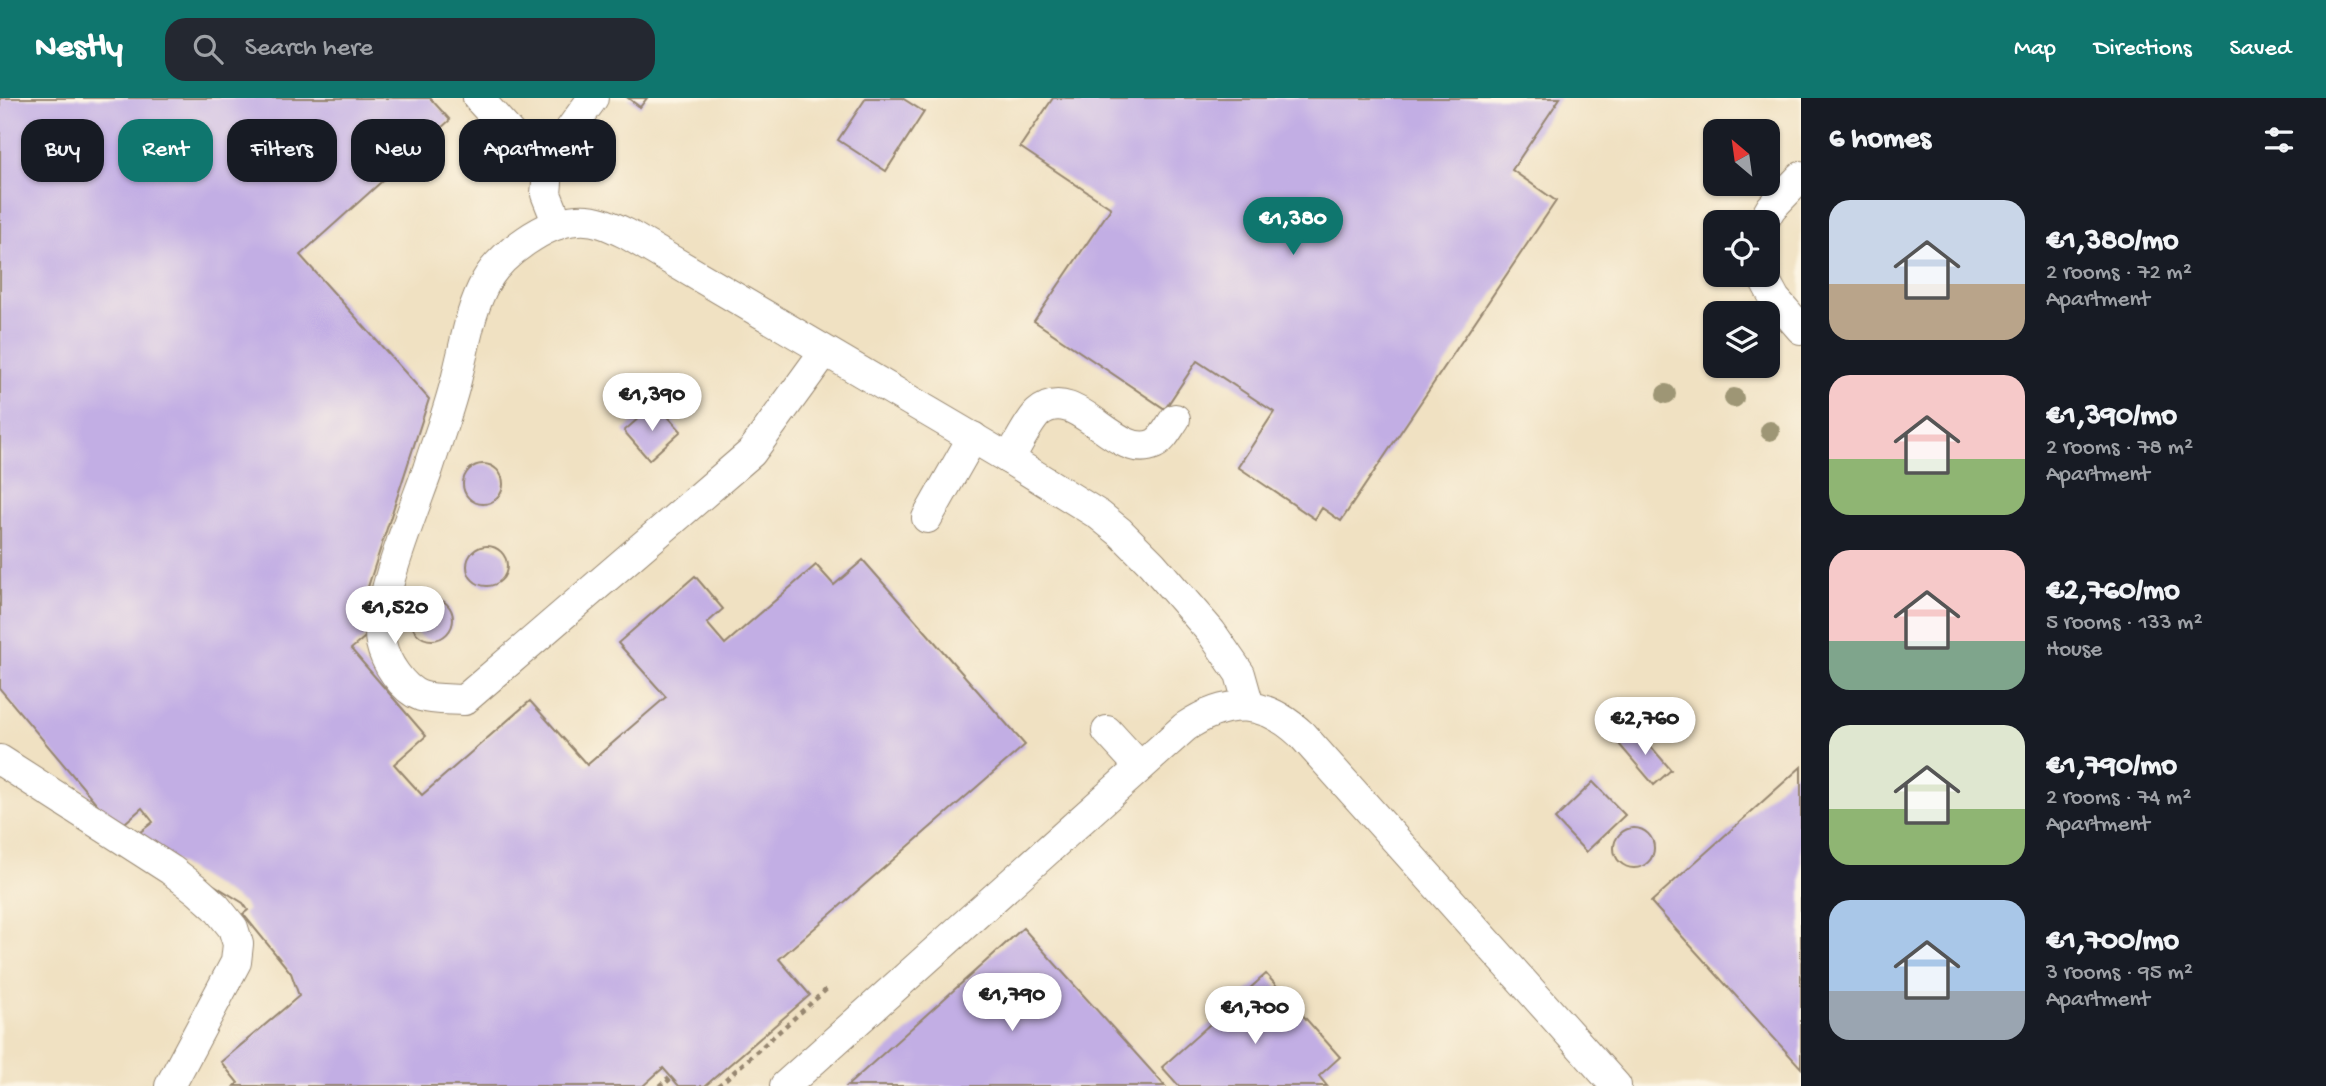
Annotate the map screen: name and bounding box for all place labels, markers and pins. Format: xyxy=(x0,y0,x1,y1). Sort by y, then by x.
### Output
pin: €1,380 xyxy=(1236,198,1350,257)
pin: €1,390 xyxy=(595,374,709,433)
pin: €1,520 xyxy=(338,587,452,646)
pin: €2,760 xyxy=(1588,698,1702,757)
pin: €1,790 xyxy=(955,974,1069,1033)
pin: €1,700 xyxy=(1198,986,1312,1046)

